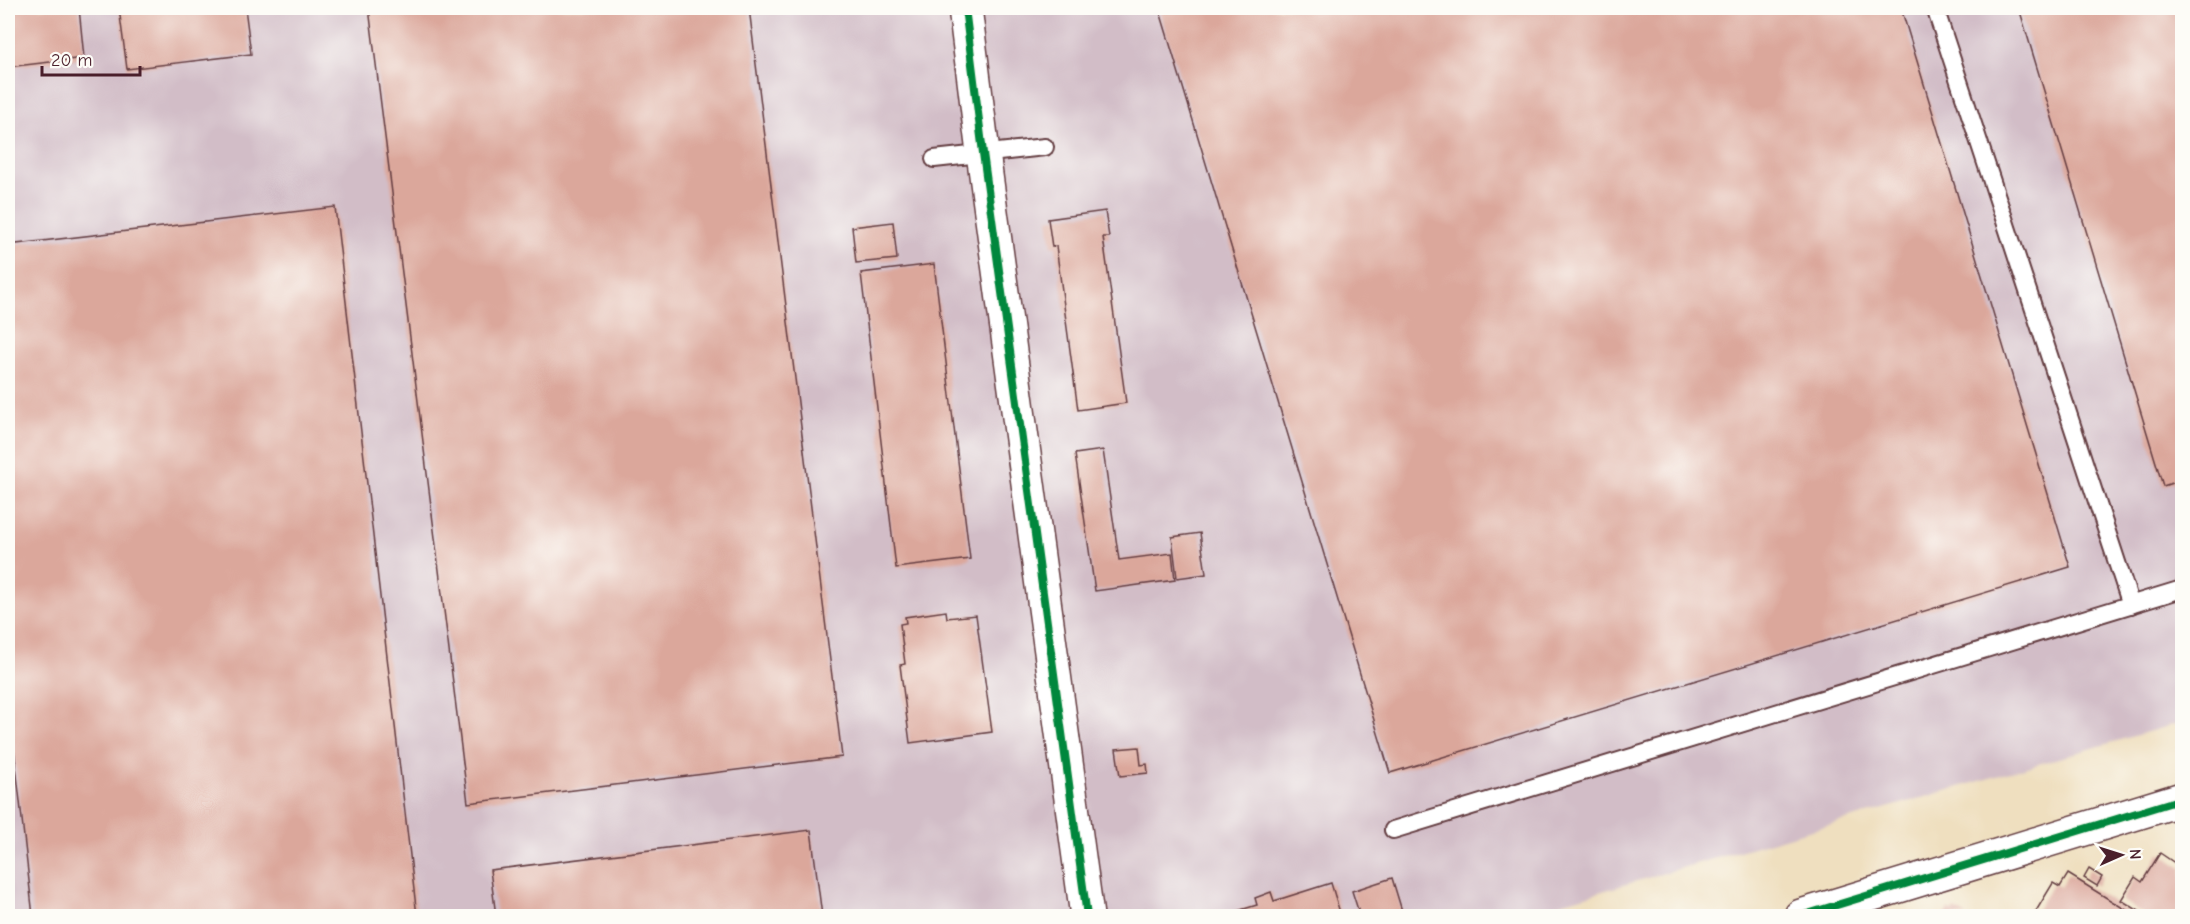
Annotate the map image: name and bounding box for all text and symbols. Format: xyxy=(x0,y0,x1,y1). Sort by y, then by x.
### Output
scale bar xyxy=(42,39,140,77)
text: 20 m xyxy=(51,50,92,71)
north arrow xyxy=(2091,825,2151,885)
text: N xyxy=(2126,849,2144,860)

